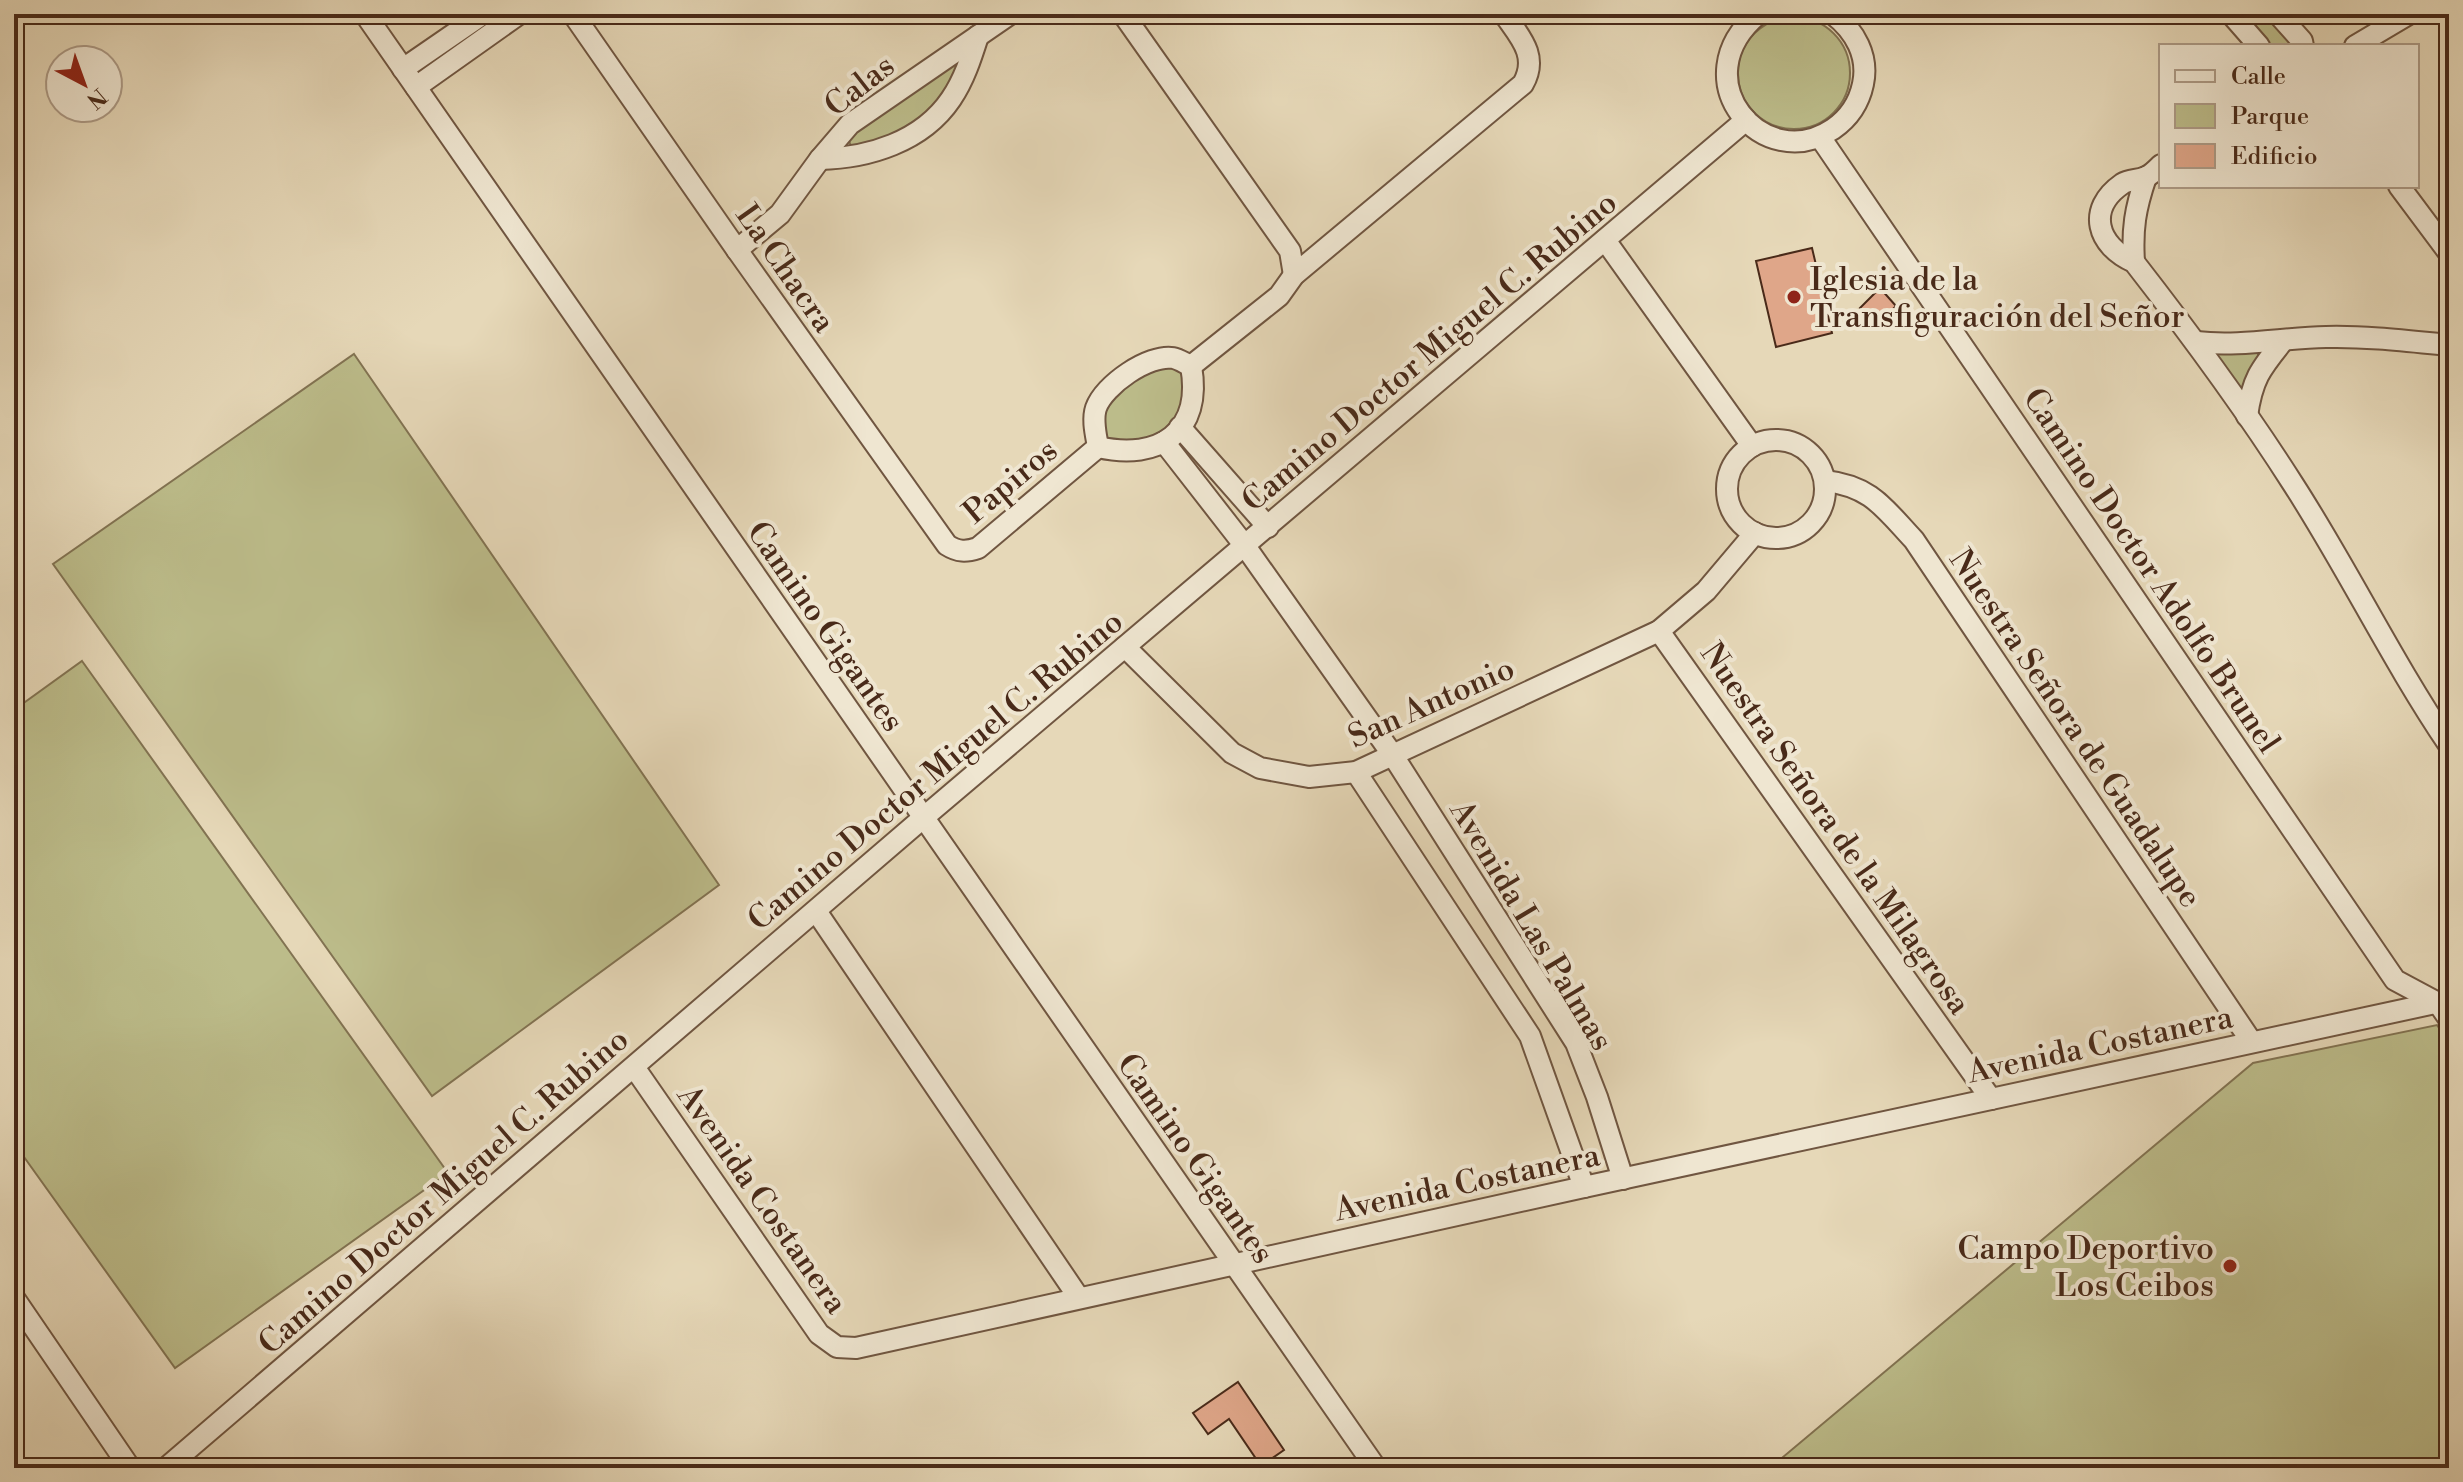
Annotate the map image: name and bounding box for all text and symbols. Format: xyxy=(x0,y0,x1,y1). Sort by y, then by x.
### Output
north arrow xyxy=(44,44,124,124)
legend xyxy=(2159,44,2419,188)
street label: Calas xyxy=(817,46,903,126)
text: Calle xyxy=(2231,62,2286,92)
text: N xyxy=(80,82,112,114)
text: Parque xyxy=(2231,102,2309,132)
text: Edificio xyxy=(2231,142,2317,172)
street label: Camino Doctor Miguel C. Rubino xyxy=(1234,183,1626,521)
street label: La Chacra xyxy=(727,197,844,341)
place label: Iglesia de la Transfiguración del Señor xyxy=(1810,260,2185,337)
marker: Iglesia de la Transfiguración del Señor xyxy=(1785,288,1803,306)
street label: Camino Doctor Adolfo Brunel xyxy=(2014,380,2289,761)
street label: Papiros xyxy=(955,431,1066,533)
street label: Camino Gigantes xyxy=(738,514,913,739)
street label: Nuestra Señora de Guadalupe xyxy=(1940,542,2210,915)
street label: Camino Doctor Miguel C. Rubino xyxy=(740,602,1132,940)
street label: Nuestra Señora de la Milagrosa xyxy=(1691,635,1980,1023)
street label: San Antonio xyxy=(1342,648,1521,757)
street label: Avenida Las Palmas xyxy=(1440,792,1622,1058)
street label: Avenida Costanera xyxy=(1963,997,2237,1093)
street label: Camino Doctor Miguel C. Rubino xyxy=(250,1020,637,1364)
street label: Camino Gigantes xyxy=(1108,1046,1283,1271)
street label: Avenida Costanera xyxy=(668,1077,856,1322)
street label: Avenida Costanera xyxy=(1330,1135,1604,1231)
place label: Campo Deportivo Los Ceibos xyxy=(1958,1229,2214,1306)
marker: Campo Deportivo Los Ceibos xyxy=(2221,1257,2239,1275)

